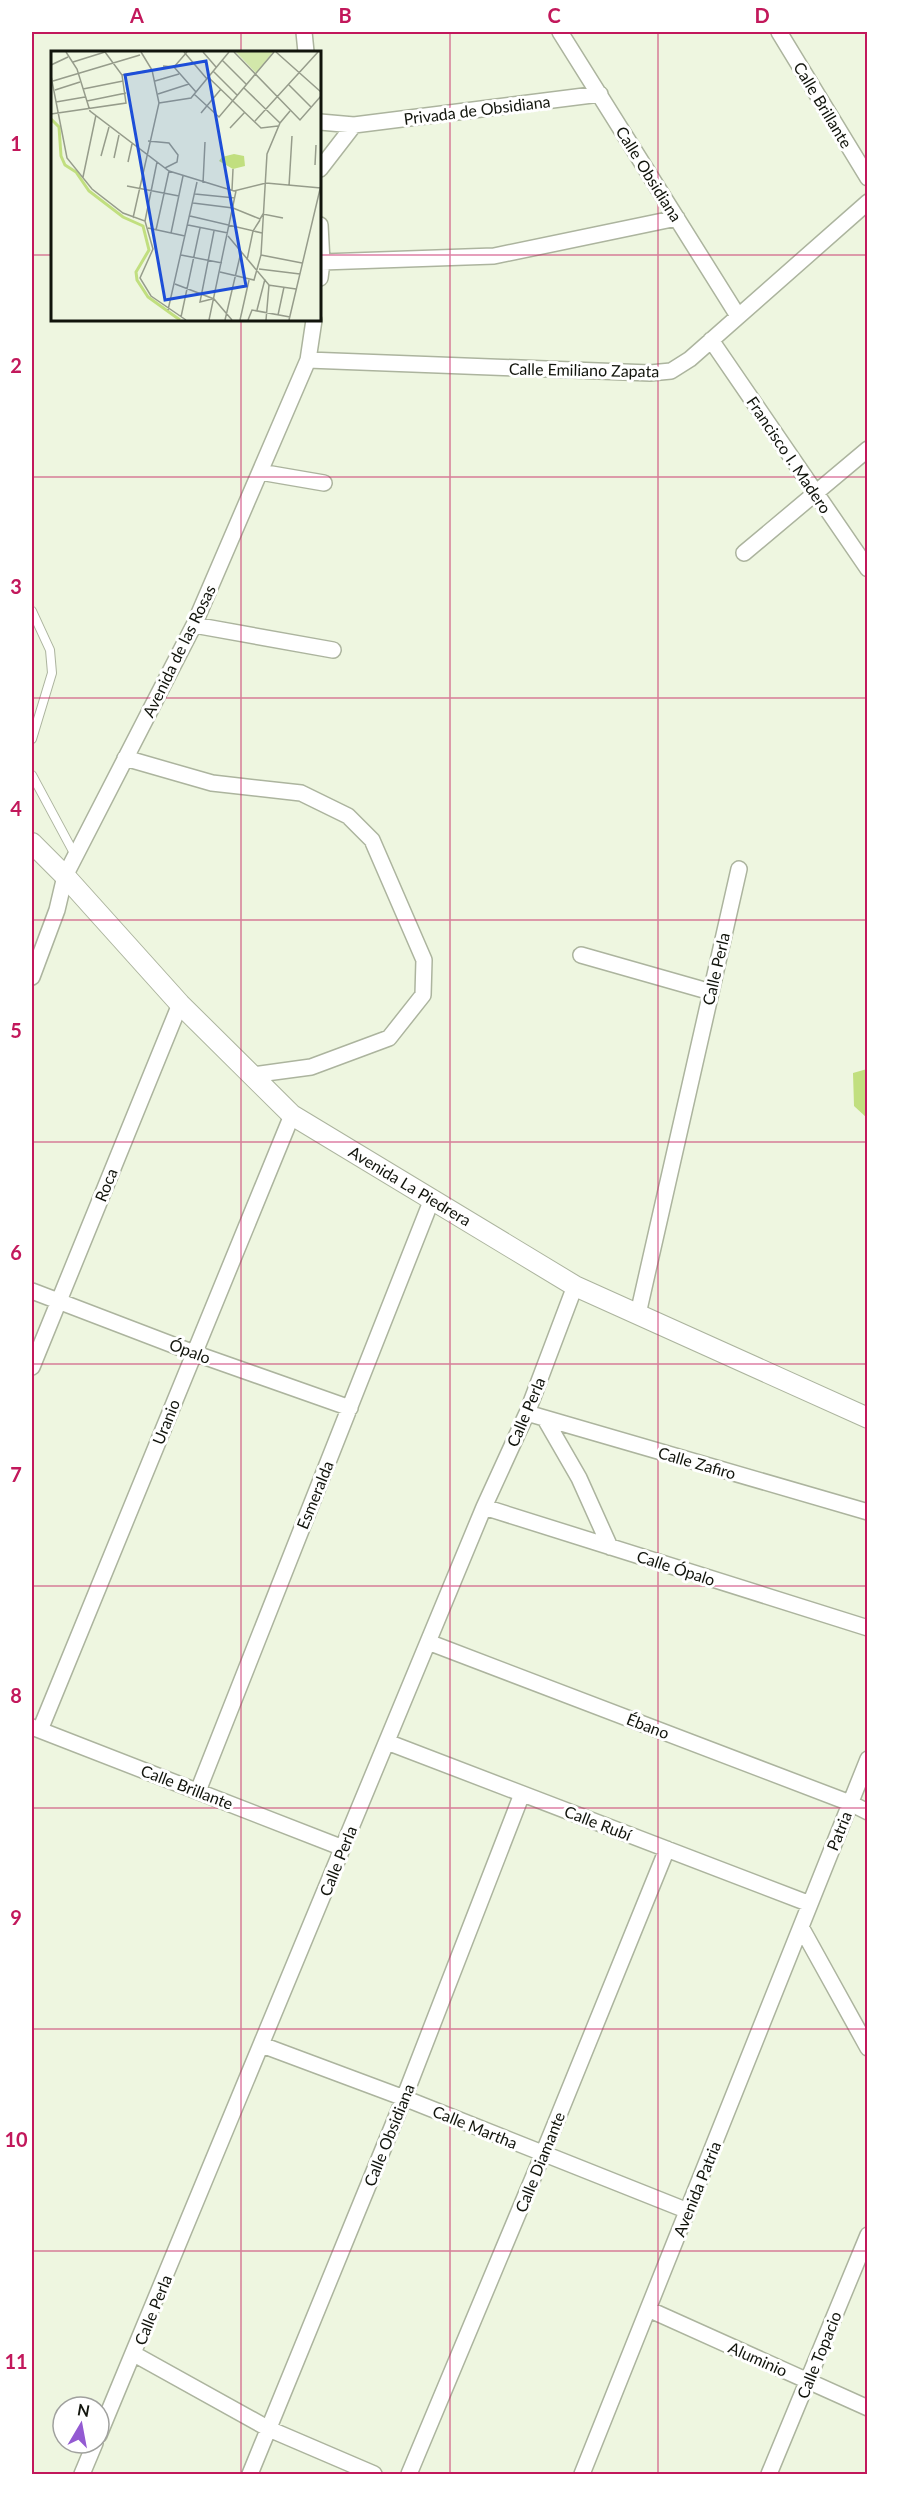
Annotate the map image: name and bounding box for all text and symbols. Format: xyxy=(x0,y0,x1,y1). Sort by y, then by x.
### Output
text: A xyxy=(129,3,144,27)
text: B xyxy=(338,3,352,27)
text: C xyxy=(547,3,561,27)
text: D xyxy=(754,3,770,27)
inset map xyxy=(51,51,321,321)
street label: Calle Brillante xyxy=(790,58,857,151)
street label: Privada de Obsidiana xyxy=(402,91,551,128)
street label: Calle Obsidiana xyxy=(613,123,686,225)
text: 1 xyxy=(10,131,22,155)
text: 2 xyxy=(10,353,22,377)
street label: Calle Emiliano Zapata xyxy=(509,359,659,380)
street label: Francisco I. Madero xyxy=(743,393,836,517)
text: 3 xyxy=(10,574,22,598)
street label: Avenida de las Rosas xyxy=(138,581,219,720)
text: 4 xyxy=(10,796,22,820)
street label: Calle Perla xyxy=(698,931,733,1007)
text: 5 xyxy=(10,1018,22,1042)
street label: Avenida La Piedrera xyxy=(346,1142,475,1230)
street label: Roca xyxy=(90,1165,121,1204)
text: 6 xyxy=(10,1240,22,1264)
street label: Ópalo xyxy=(167,1334,213,1367)
street label: Calle Perla xyxy=(502,1374,549,1450)
street label: Uranio xyxy=(148,1396,183,1447)
street label: Calle Zafiro xyxy=(656,1442,738,1483)
street label: Esmeralda xyxy=(292,1458,337,1532)
text: 7 xyxy=(10,1462,22,1486)
street label: Calle Ópalo xyxy=(635,1546,718,1589)
text: 8 xyxy=(10,1683,22,1707)
street label: Ébano xyxy=(624,1709,672,1742)
street label: Calle Brillante xyxy=(138,1760,236,1813)
street label: Calle Rubí xyxy=(562,1801,635,1844)
street label: Patria xyxy=(822,1808,855,1853)
street label: Calle Perla xyxy=(315,1823,360,1899)
text: 9 xyxy=(10,1905,22,1929)
street label: Calle Obsidiana xyxy=(359,2081,418,2189)
street label: Calle Martha xyxy=(430,2101,520,2152)
street label: Calle Diamante xyxy=(511,2109,568,2215)
text: 10 xyxy=(4,2127,28,2151)
street label: Avenida Patria xyxy=(669,2138,724,2239)
street label: Calle Perla xyxy=(130,2272,175,2348)
street label: Calle Topacio xyxy=(792,2308,845,2401)
street label: Aluminio xyxy=(726,2337,791,2380)
text: 11 xyxy=(4,2349,28,2373)
north arrow xyxy=(51,2395,111,2455)
text: N xyxy=(76,2399,91,2420)

